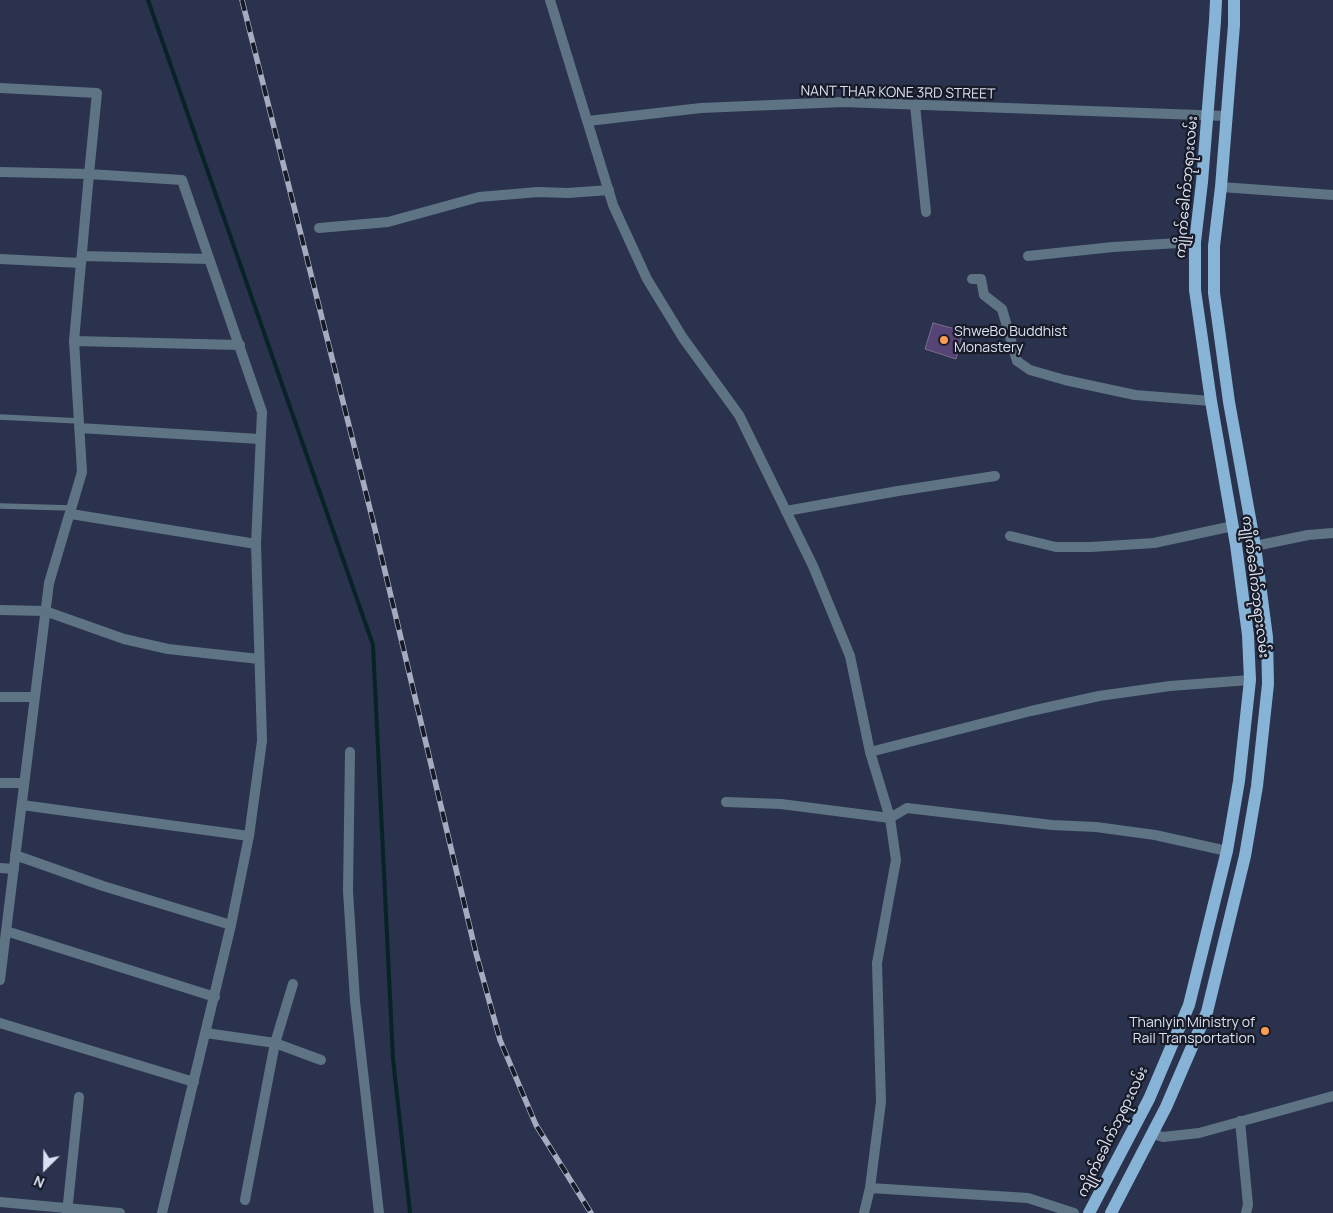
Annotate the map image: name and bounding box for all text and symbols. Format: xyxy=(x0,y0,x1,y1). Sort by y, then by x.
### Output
street label: NANT THAR KONE 3RD STREET xyxy=(800,83,996,103)
street label: ကျိုက်ခေါက်ဘုရားလမ်း xyxy=(1172,115,1202,259)
place label: ShweBo Buddhist Monastery xyxy=(954,324,1067,357)
marker: ShweBo Buddhist Monastery xyxy=(938,334,950,346)
street label: ကျိုက်ခေါက်ဘုရားလမ်း xyxy=(1238,515,1272,659)
place label: Thanlyin Ministry of Rail Transportation xyxy=(1129,1015,1255,1048)
marker: Thanlyin Ministry of Rail Transportation xyxy=(1259,1025,1271,1037)
street label: ကျိုက်ခေါက်ဘုရားလမ်း xyxy=(1074,1064,1152,1200)
north arrow xyxy=(20,1143,70,1193)
text: N xyxy=(31,1172,47,1193)

